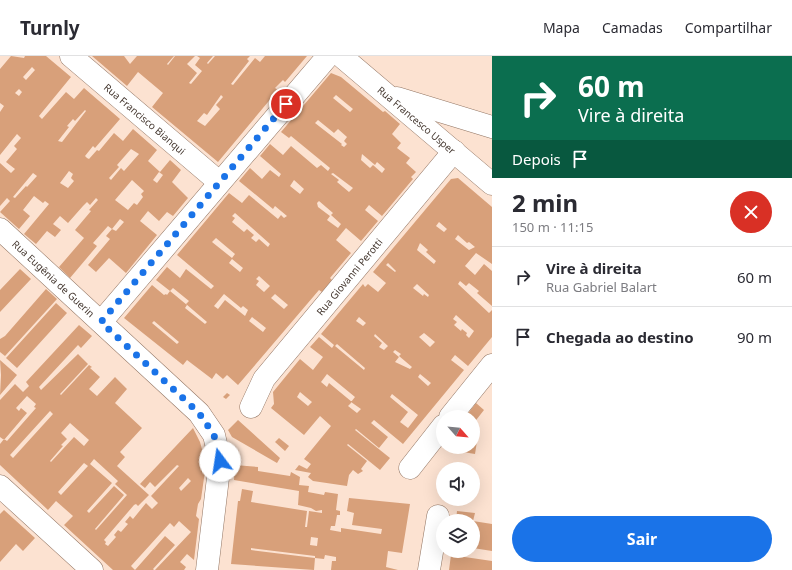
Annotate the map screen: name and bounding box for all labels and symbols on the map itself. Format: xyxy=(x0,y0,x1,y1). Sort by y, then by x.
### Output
street label: Rua Francisco Bianqui xyxy=(101,80,189,158)
street label: Rua Francesco Usper xyxy=(374,83,459,157)
pin xyxy=(269,87,303,121)
street label: Rua Giovanni Perotti xyxy=(313,235,385,318)
street label: Rua Eugênia de Guerin xyxy=(9,237,98,320)
north arrow xyxy=(436,410,480,454)
position arrow xyxy=(199,440,241,482)

